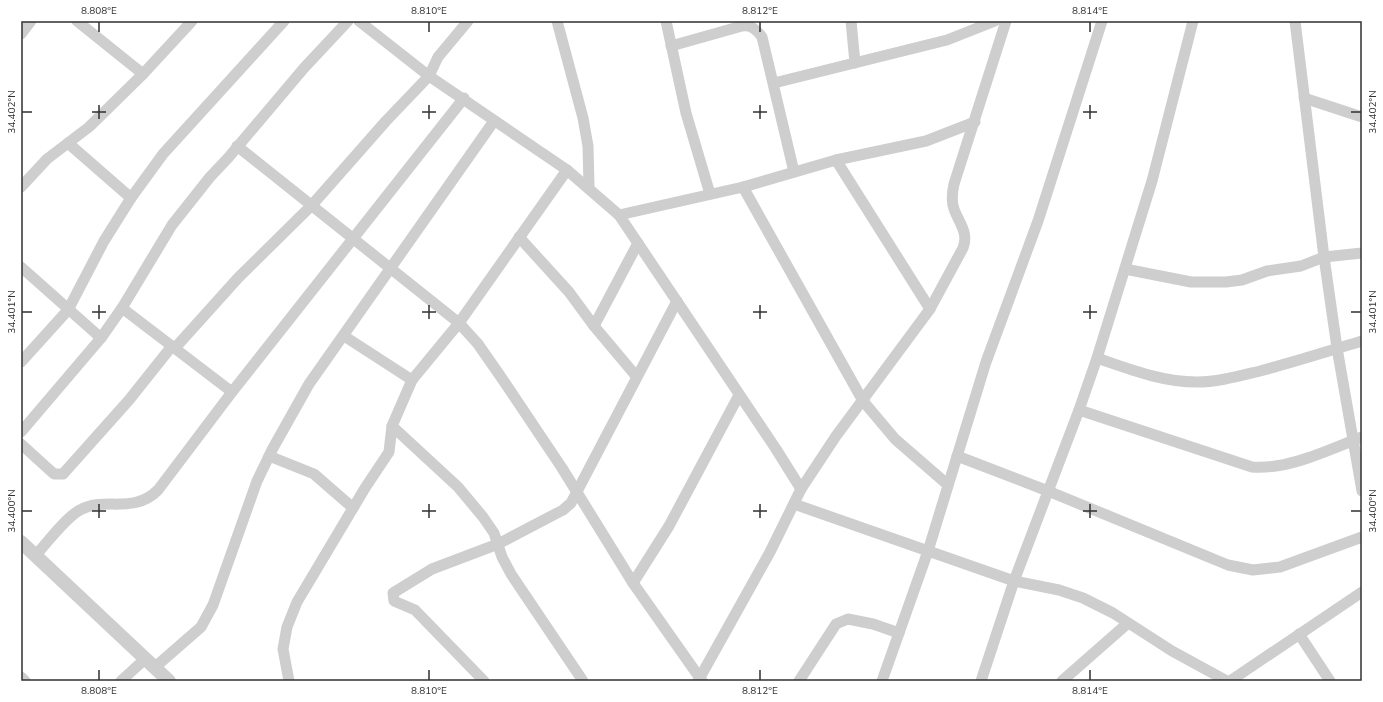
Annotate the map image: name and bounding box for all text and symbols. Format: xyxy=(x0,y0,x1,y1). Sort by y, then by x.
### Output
text: 8.808°E xyxy=(81,4,117,18)
text: 8.810°E xyxy=(411,4,447,18)
text: 8.812°E xyxy=(742,4,778,18)
text: 8.814°E xyxy=(1072,4,1108,18)
text: 34.402°N xyxy=(5,90,19,134)
text: 34.402°N xyxy=(1366,90,1380,134)
text: 34.401°N xyxy=(5,290,19,334)
text: 34.401°N xyxy=(1366,290,1380,334)
text: 34.400°N xyxy=(5,489,19,533)
text: 34.400°N xyxy=(1366,489,1380,533)
text: 8.808°E xyxy=(81,684,117,698)
text: 8.810°E xyxy=(411,684,447,698)
text: 8.812°E xyxy=(742,684,778,698)
text: 8.814°E xyxy=(1072,684,1108,698)

